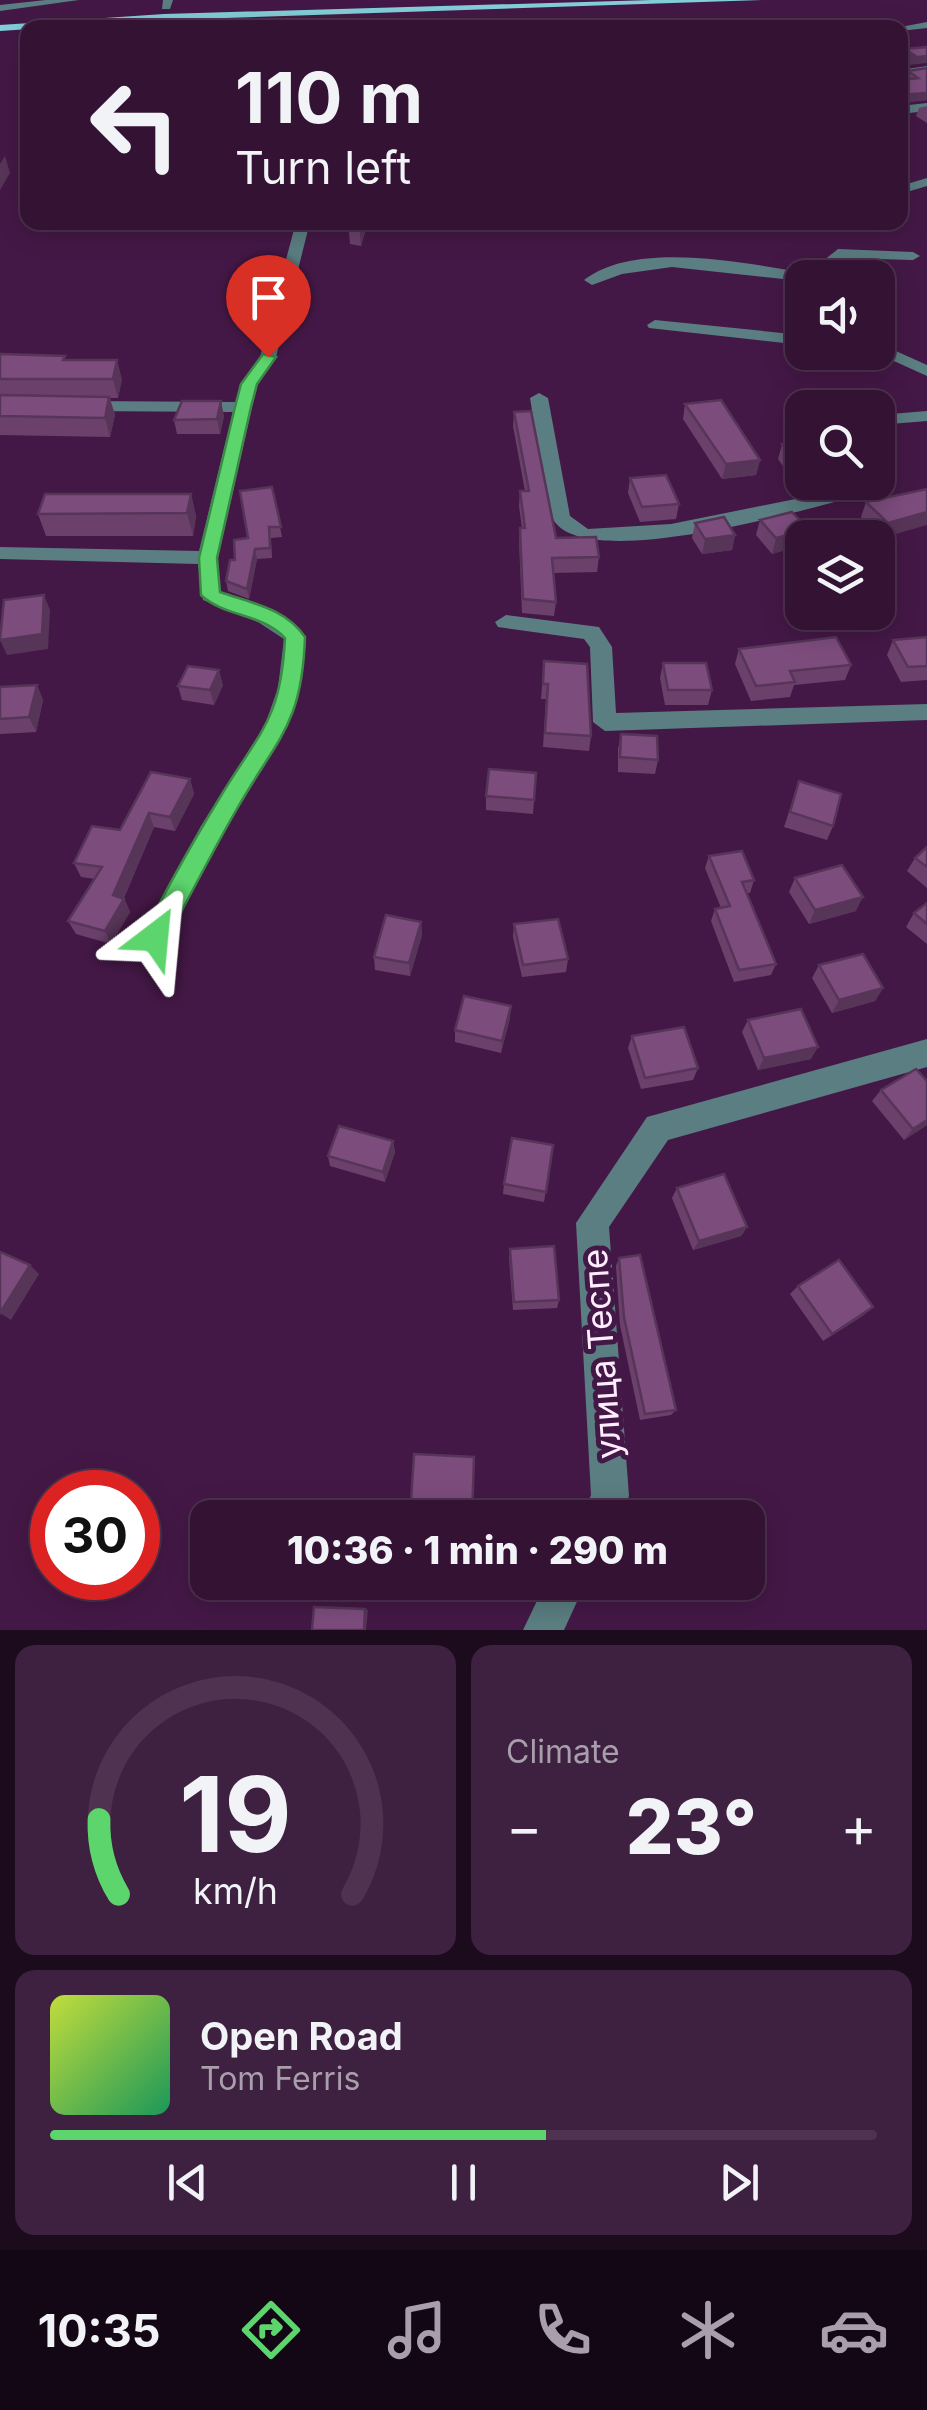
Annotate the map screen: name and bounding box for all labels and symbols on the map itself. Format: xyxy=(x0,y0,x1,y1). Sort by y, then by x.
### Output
pin xyxy=(226,255,311,358)
position arrow xyxy=(103,885,207,989)
street label: улица Теспе xyxy=(573,1248,629,1460)
speed limit sign: 30 xyxy=(30,1470,160,1600)

